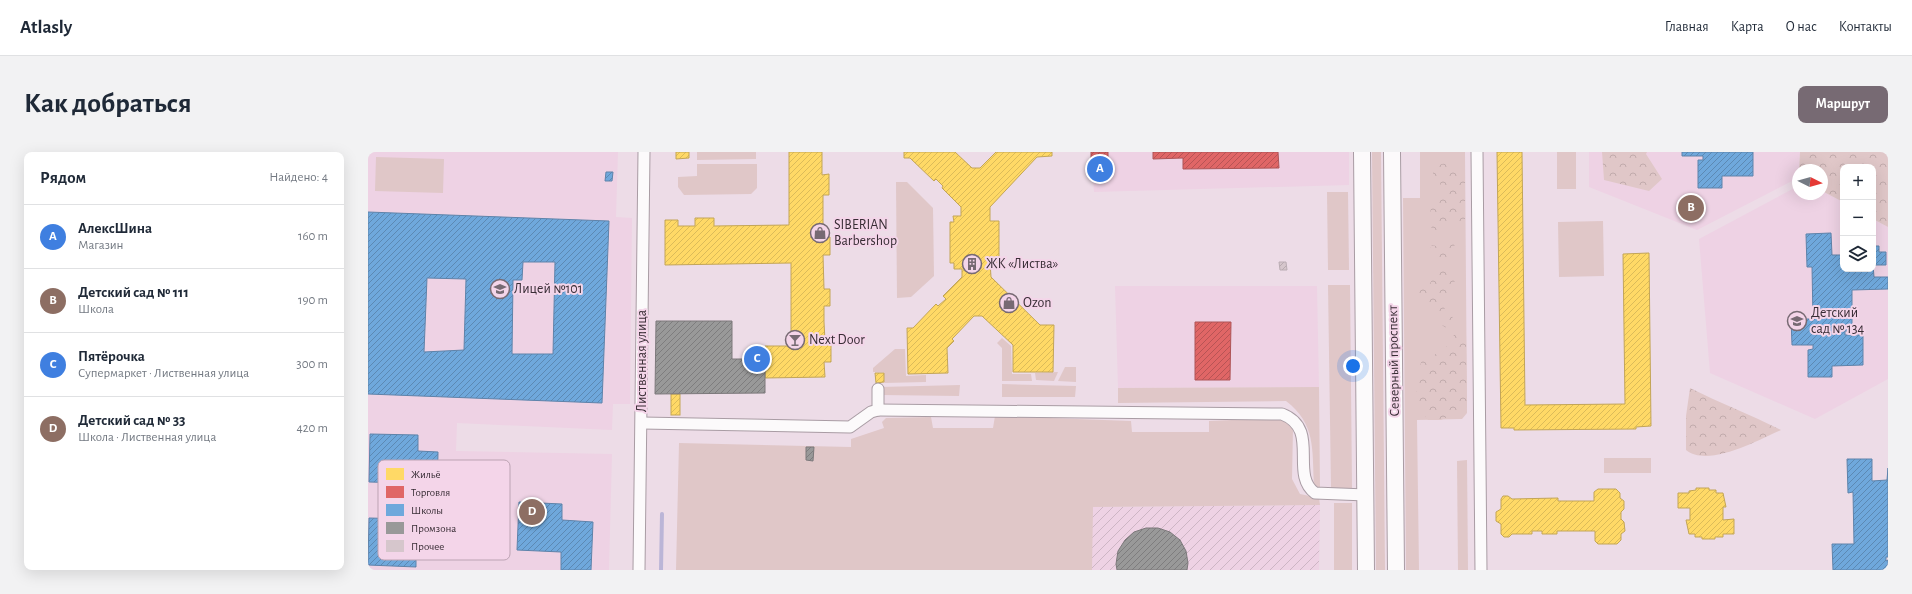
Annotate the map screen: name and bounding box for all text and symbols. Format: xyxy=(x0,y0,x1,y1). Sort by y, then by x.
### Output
text: Atlasly xyxy=(20,18,72,37)
text: Главная xyxy=(1665,20,1709,34)
text: Карта xyxy=(1731,20,1764,34)
text: О нас xyxy=(1786,20,1817,34)
text: Контакты xyxy=(1839,20,1892,34)
button: Маршрут xyxy=(1798,86,1888,123)
text: Как добраться xyxy=(24,90,192,118)
pin: A xyxy=(1087,154,1113,184)
north arrow xyxy=(1792,164,1828,200)
map controls xyxy=(1840,164,1876,272)
button: + xyxy=(1840,164,1876,200)
text: Рядом xyxy=(40,169,86,186)
text: Найдено: 4 xyxy=(269,171,328,184)
pin: B xyxy=(1678,193,1704,223)
button: − xyxy=(1840,200,1876,236)
place label: SIBERIAN Barbershop xyxy=(834,218,897,248)
text: АлексШина xyxy=(78,221,152,236)
shop icon: SIBERIAN Barbershop xyxy=(809,222,831,244)
text: A xyxy=(49,230,57,243)
text: 160 m xyxy=(298,230,328,243)
button: layers xyxy=(1840,236,1876,272)
text: Магазин xyxy=(78,239,124,252)
building icon: ЖК «Листва» xyxy=(961,253,983,275)
place label: ЖК «Листва» xyxy=(986,257,1058,271)
school or university icon: Лицей №101 xyxy=(489,278,511,300)
place label: Лицей №101 xyxy=(514,282,582,296)
text: Детский сад № 111 xyxy=(78,285,189,300)
shop icon: Ozon xyxy=(998,292,1020,314)
text: B xyxy=(49,294,57,307)
text: 190 m xyxy=(298,294,328,307)
place label: Ozon xyxy=(1023,296,1051,310)
text: Школа xyxy=(78,303,114,316)
street label: Северный проспект xyxy=(1386,304,1402,417)
place label: Детский сад № 134 xyxy=(1811,306,1864,336)
street label: Лиственная улица xyxy=(635,309,649,412)
school or university icon: Детский сад № 134 xyxy=(1786,310,1808,332)
bar icon: Next Door xyxy=(784,329,806,351)
place label: Next Door xyxy=(809,333,865,347)
pin: C xyxy=(744,344,770,374)
text: Пятёрочка xyxy=(78,349,145,364)
your location xyxy=(1343,356,1363,376)
text: C xyxy=(50,358,56,371)
text: 300 m xyxy=(296,358,328,371)
text: Супермаркет · Лиственная улица xyxy=(78,367,249,380)
text: Детский сад № 33 xyxy=(78,413,186,428)
text: D xyxy=(49,422,57,435)
text: 420 m xyxy=(296,422,328,435)
text: Школа · Лиственная улица xyxy=(78,431,216,444)
legend xyxy=(378,460,510,560)
text: Жильё xyxy=(411,469,441,480)
text: Торговля xyxy=(411,487,450,498)
pin: D xyxy=(519,497,545,527)
text: Школы xyxy=(411,505,443,516)
text: Промзона xyxy=(411,523,456,534)
text: Прочее xyxy=(411,541,444,552)

